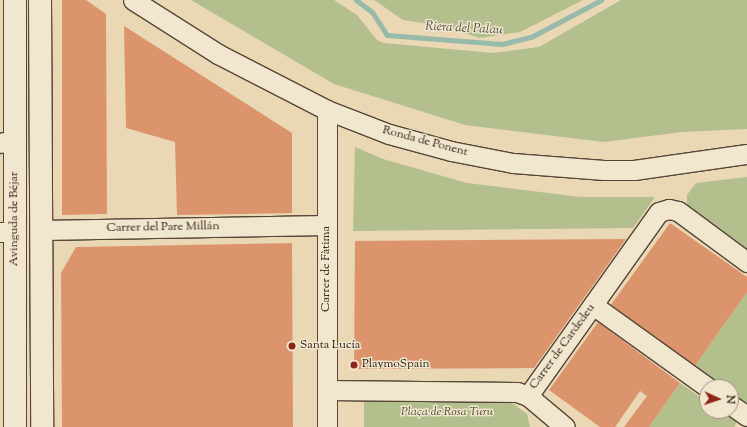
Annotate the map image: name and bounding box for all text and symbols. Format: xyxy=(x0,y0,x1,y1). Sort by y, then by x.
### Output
water label: Riera del Palau xyxy=(425,19,503,39)
street label: Ronda de Ponent xyxy=(381,124,469,160)
street label: Avinguda de Béjar xyxy=(8,172,22,266)
street label: Carrer del Pare Millán xyxy=(106,220,220,236)
street label: Carrer de Fàtima xyxy=(320,226,334,312)
street label: Carrer de Cardedeu xyxy=(527,301,599,393)
place label: Santa Lucía xyxy=(300,339,360,353)
marker: Santa Lucía xyxy=(287,341,297,351)
place label: PlaymoSpain xyxy=(362,358,430,372)
marker: PlaymoSpain xyxy=(349,360,359,370)
north arrow xyxy=(699,379,739,419)
text: N xyxy=(722,395,738,404)
park label: Plaça de Rosa Turu xyxy=(401,406,493,420)

